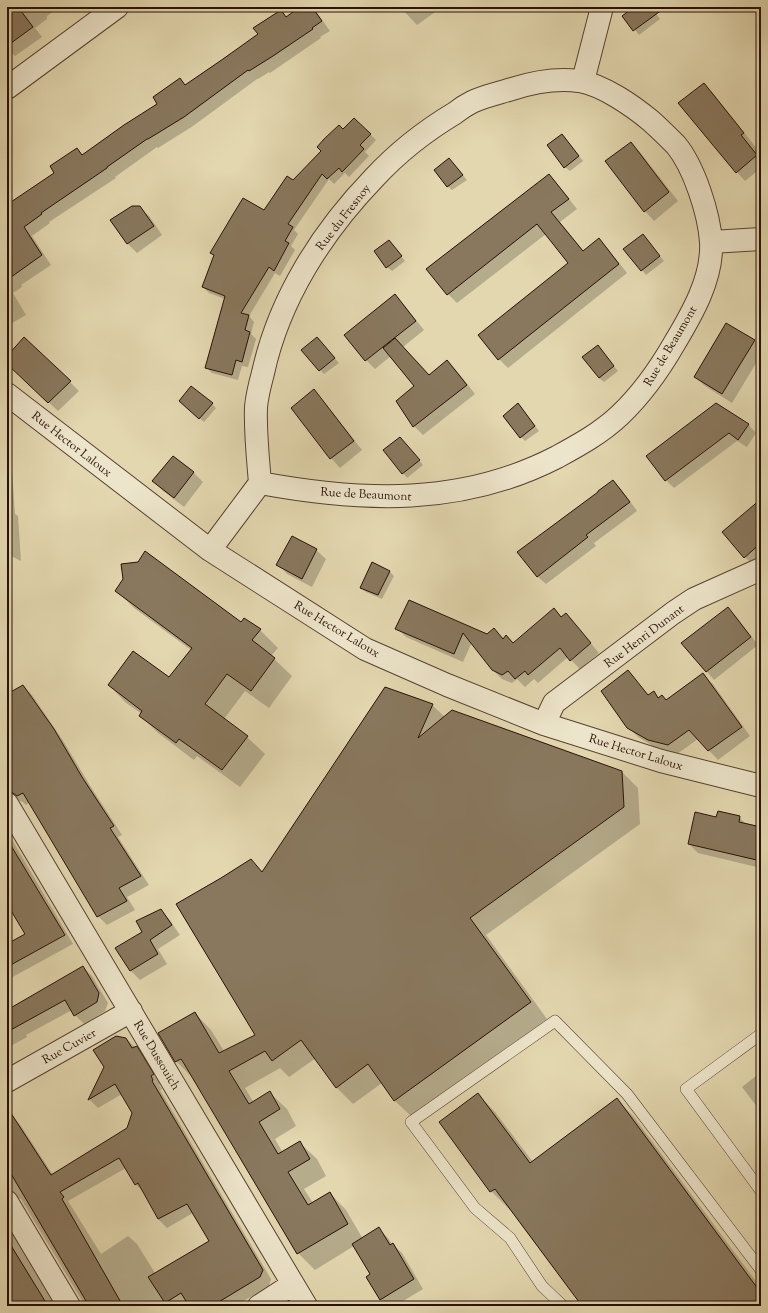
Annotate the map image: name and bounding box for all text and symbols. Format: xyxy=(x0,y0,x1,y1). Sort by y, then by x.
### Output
street label: Rue du Fresnoy xyxy=(312,181,375,255)
street label: Rue de Beaumont xyxy=(640,303,702,390)
street label: Rue Hector Laloux xyxy=(27,408,116,482)
street label: Rue de Beaumont xyxy=(320,484,412,506)
street label: Rue Hector Laloux xyxy=(290,597,383,663)
street label: Rue Henri Dunant xyxy=(601,601,688,673)
street label: Rue Hector Laloux xyxy=(586,730,685,776)
street label: Rue Dussouich xyxy=(128,1017,184,1094)
street label: Rue Cuvier xyxy=(39,1024,100,1069)

